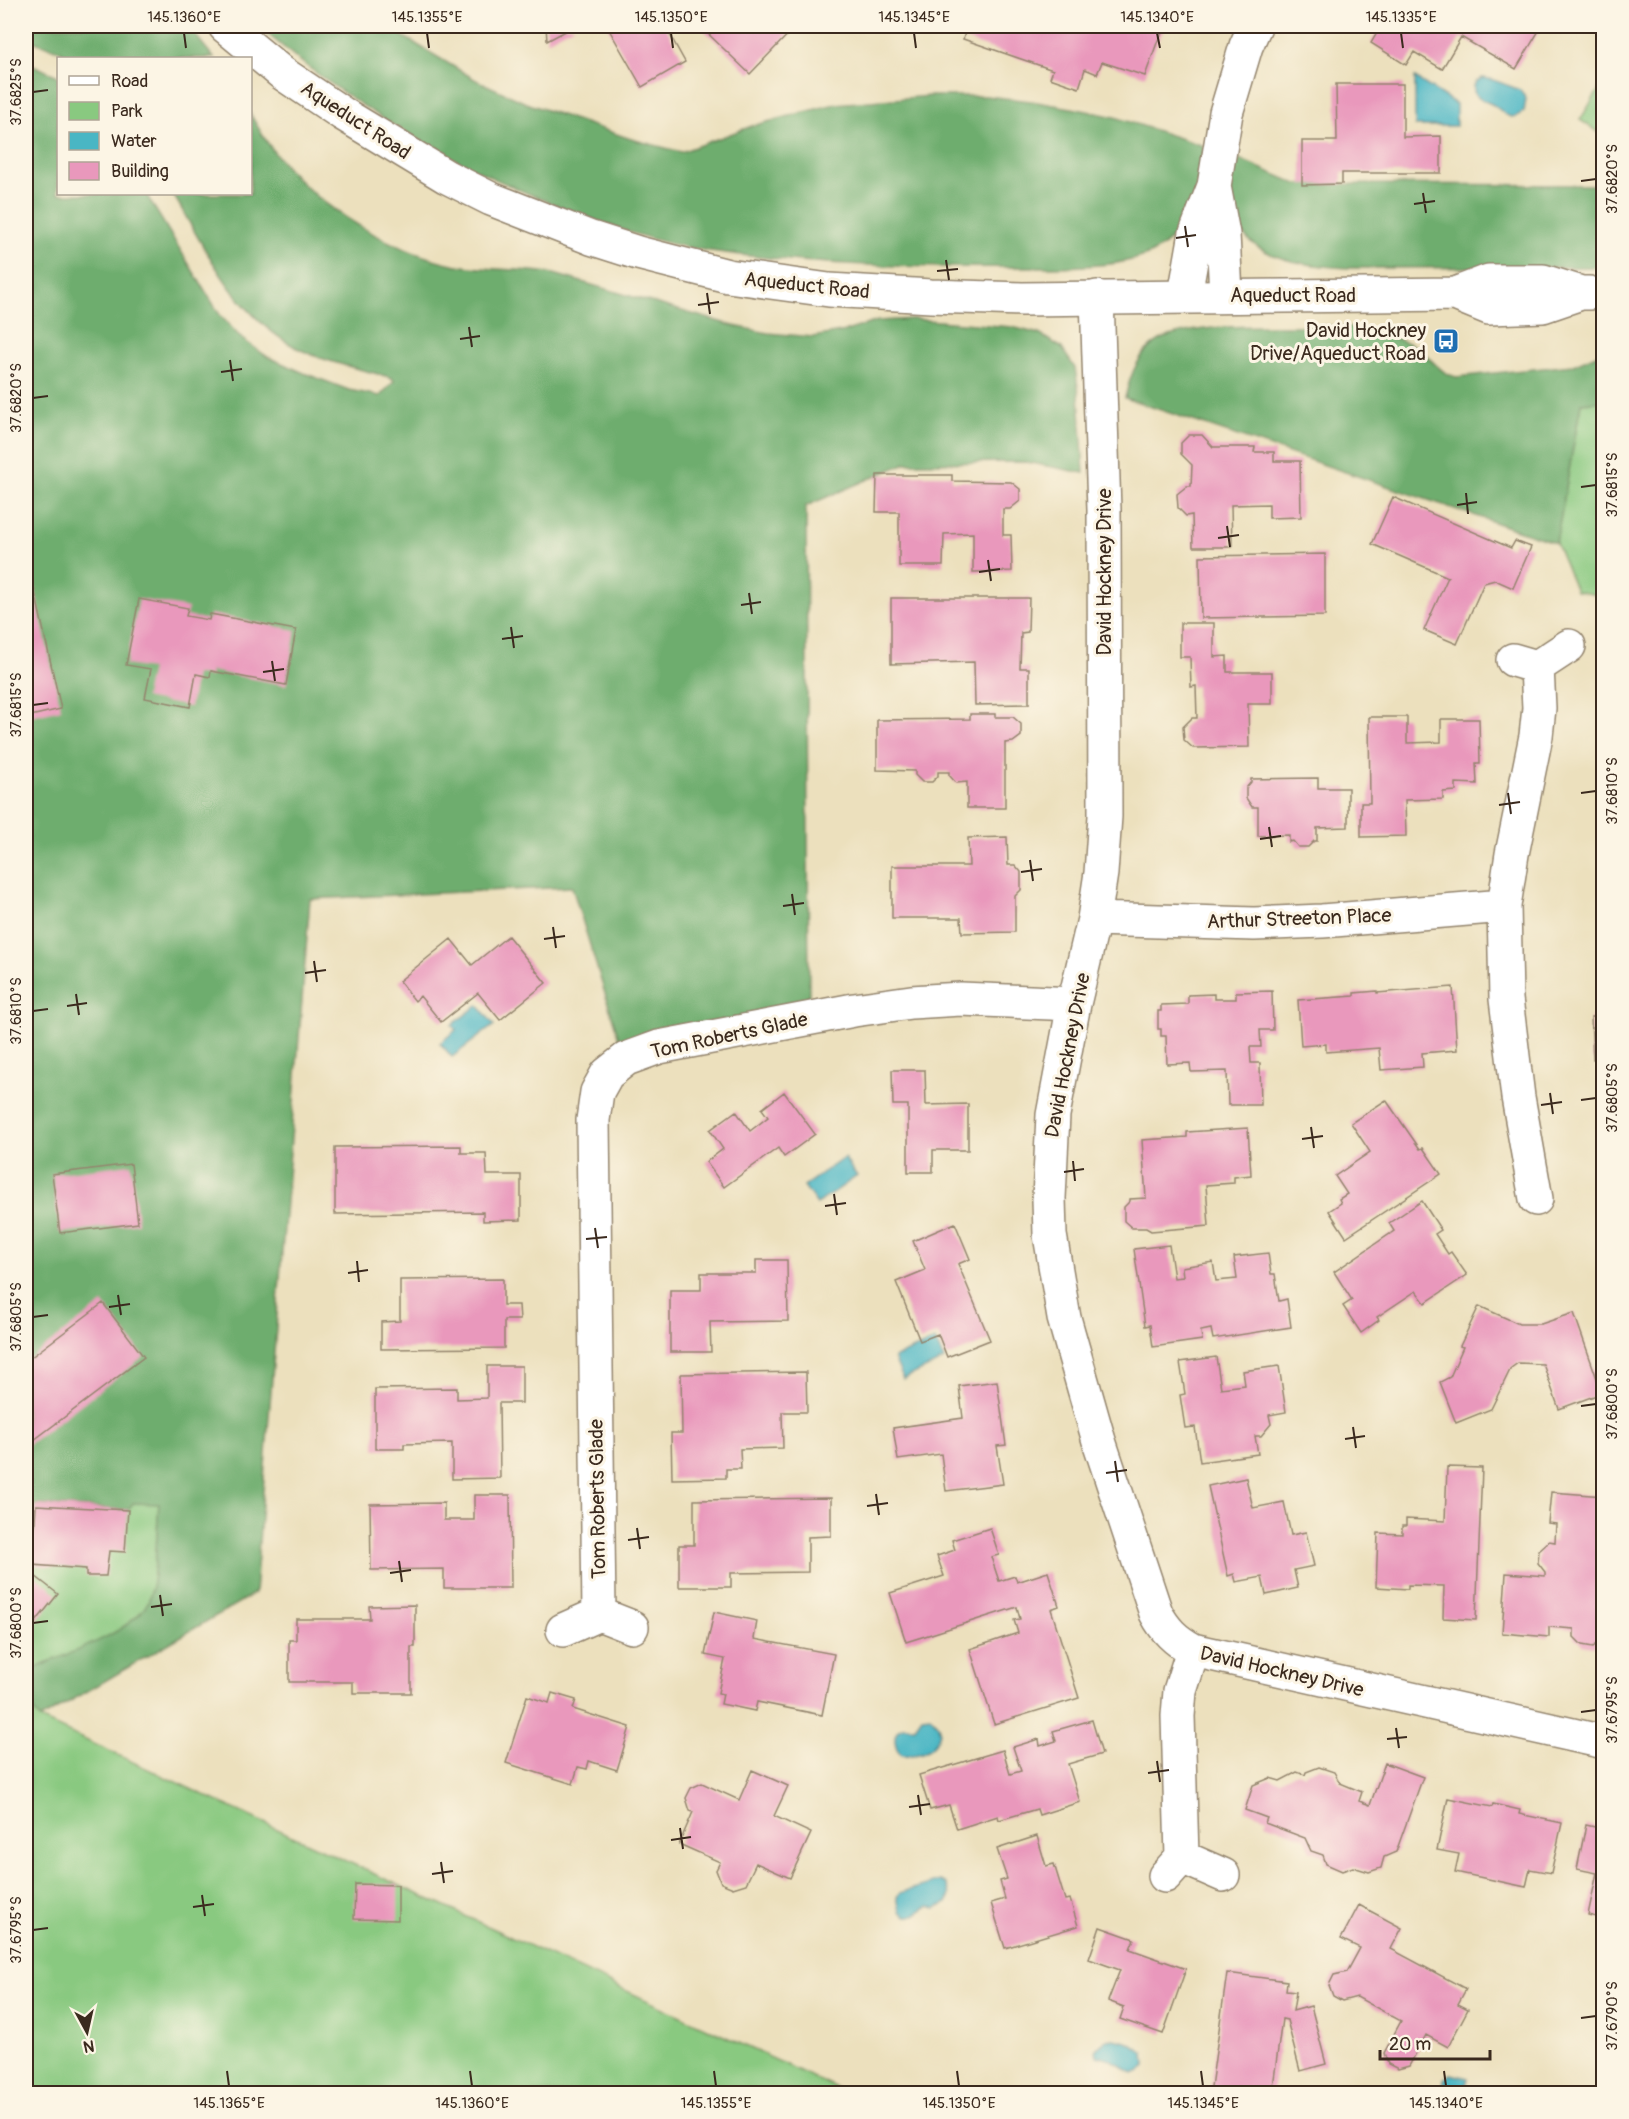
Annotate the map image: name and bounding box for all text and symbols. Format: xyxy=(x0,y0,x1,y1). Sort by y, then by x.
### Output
text: 145.1360°E xyxy=(147,8,221,27)
text: 145.1355°E xyxy=(392,8,463,27)
text: 145.1350°E xyxy=(635,8,708,27)
text: 145.1345°E xyxy=(878,8,950,27)
text: 145.1340°E xyxy=(1120,8,1194,27)
text: 145.1335°E xyxy=(1365,8,1437,27)
legend xyxy=(57,57,252,195)
text: 37.6825°S xyxy=(7,58,26,126)
text: Road xyxy=(111,70,148,93)
street label: Aqueduct Road xyxy=(296,76,415,165)
text: Park xyxy=(111,100,143,123)
text: Water xyxy=(111,130,157,153)
text: 37.6820°S xyxy=(1603,144,1622,214)
text: Building xyxy=(111,160,169,183)
street label: Aqueduct Road xyxy=(743,266,871,305)
street label: Aqueduct Road xyxy=(1230,283,1356,308)
place label: David Hockney Drive/Aqueduct Road xyxy=(1250,318,1426,366)
bus stop icon: David Hockney Drive/Aqueduct Road xyxy=(1431,326,1461,356)
text: 37.6820°S xyxy=(7,363,26,433)
text: 37.6815°S xyxy=(1603,452,1622,518)
street label: David Hockney Drive xyxy=(1092,488,1117,656)
text: 37.6815°S xyxy=(7,672,26,738)
text: 37.6810°S xyxy=(1603,757,1622,825)
street label: Arthur Streeton Place xyxy=(1206,903,1392,934)
street label: David Hockney Drive xyxy=(1039,971,1096,1140)
text: 37.6810°S xyxy=(7,977,26,1045)
street label: Tom Roberts Glade xyxy=(648,1007,810,1064)
text: 37.6805°S xyxy=(1603,1063,1622,1133)
text: 37.6805°S xyxy=(7,1282,26,1352)
text: 37.6800°S xyxy=(1603,1368,1622,1440)
street label: Tom Roberts Glade xyxy=(584,1419,611,1579)
text: 37.6800°S xyxy=(7,1587,26,1659)
street label: David Hockney Drive xyxy=(1198,1641,1366,1703)
text: 37.6795°S xyxy=(1603,1676,1622,1744)
text: 37.6795°S xyxy=(7,1896,26,1964)
text: 37.6790°S xyxy=(1603,1981,1622,2051)
north arrow xyxy=(57,2002,117,2062)
scale bar xyxy=(1380,2023,1490,2061)
text: 20 m xyxy=(1389,2033,1431,2056)
text: N xyxy=(82,2035,96,2057)
text: 145.1365°E xyxy=(193,2094,265,2113)
text: 145.1360°E xyxy=(435,2094,509,2113)
text: 145.1355°E xyxy=(681,2094,752,2113)
text: 145.1350°E xyxy=(923,2094,996,2113)
text: 145.1345°E xyxy=(1167,2094,1239,2113)
text: 145.1340°E xyxy=(1409,2094,1483,2113)

